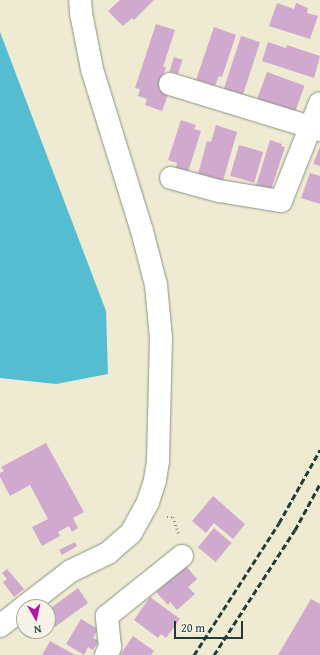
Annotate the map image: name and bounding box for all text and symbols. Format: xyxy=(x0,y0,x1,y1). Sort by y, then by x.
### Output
north arrow xyxy=(16,599,56,639)
scale bar xyxy=(176,613,245,639)
text: 20 m xyxy=(181,619,205,636)
text: N xyxy=(33,621,43,638)

